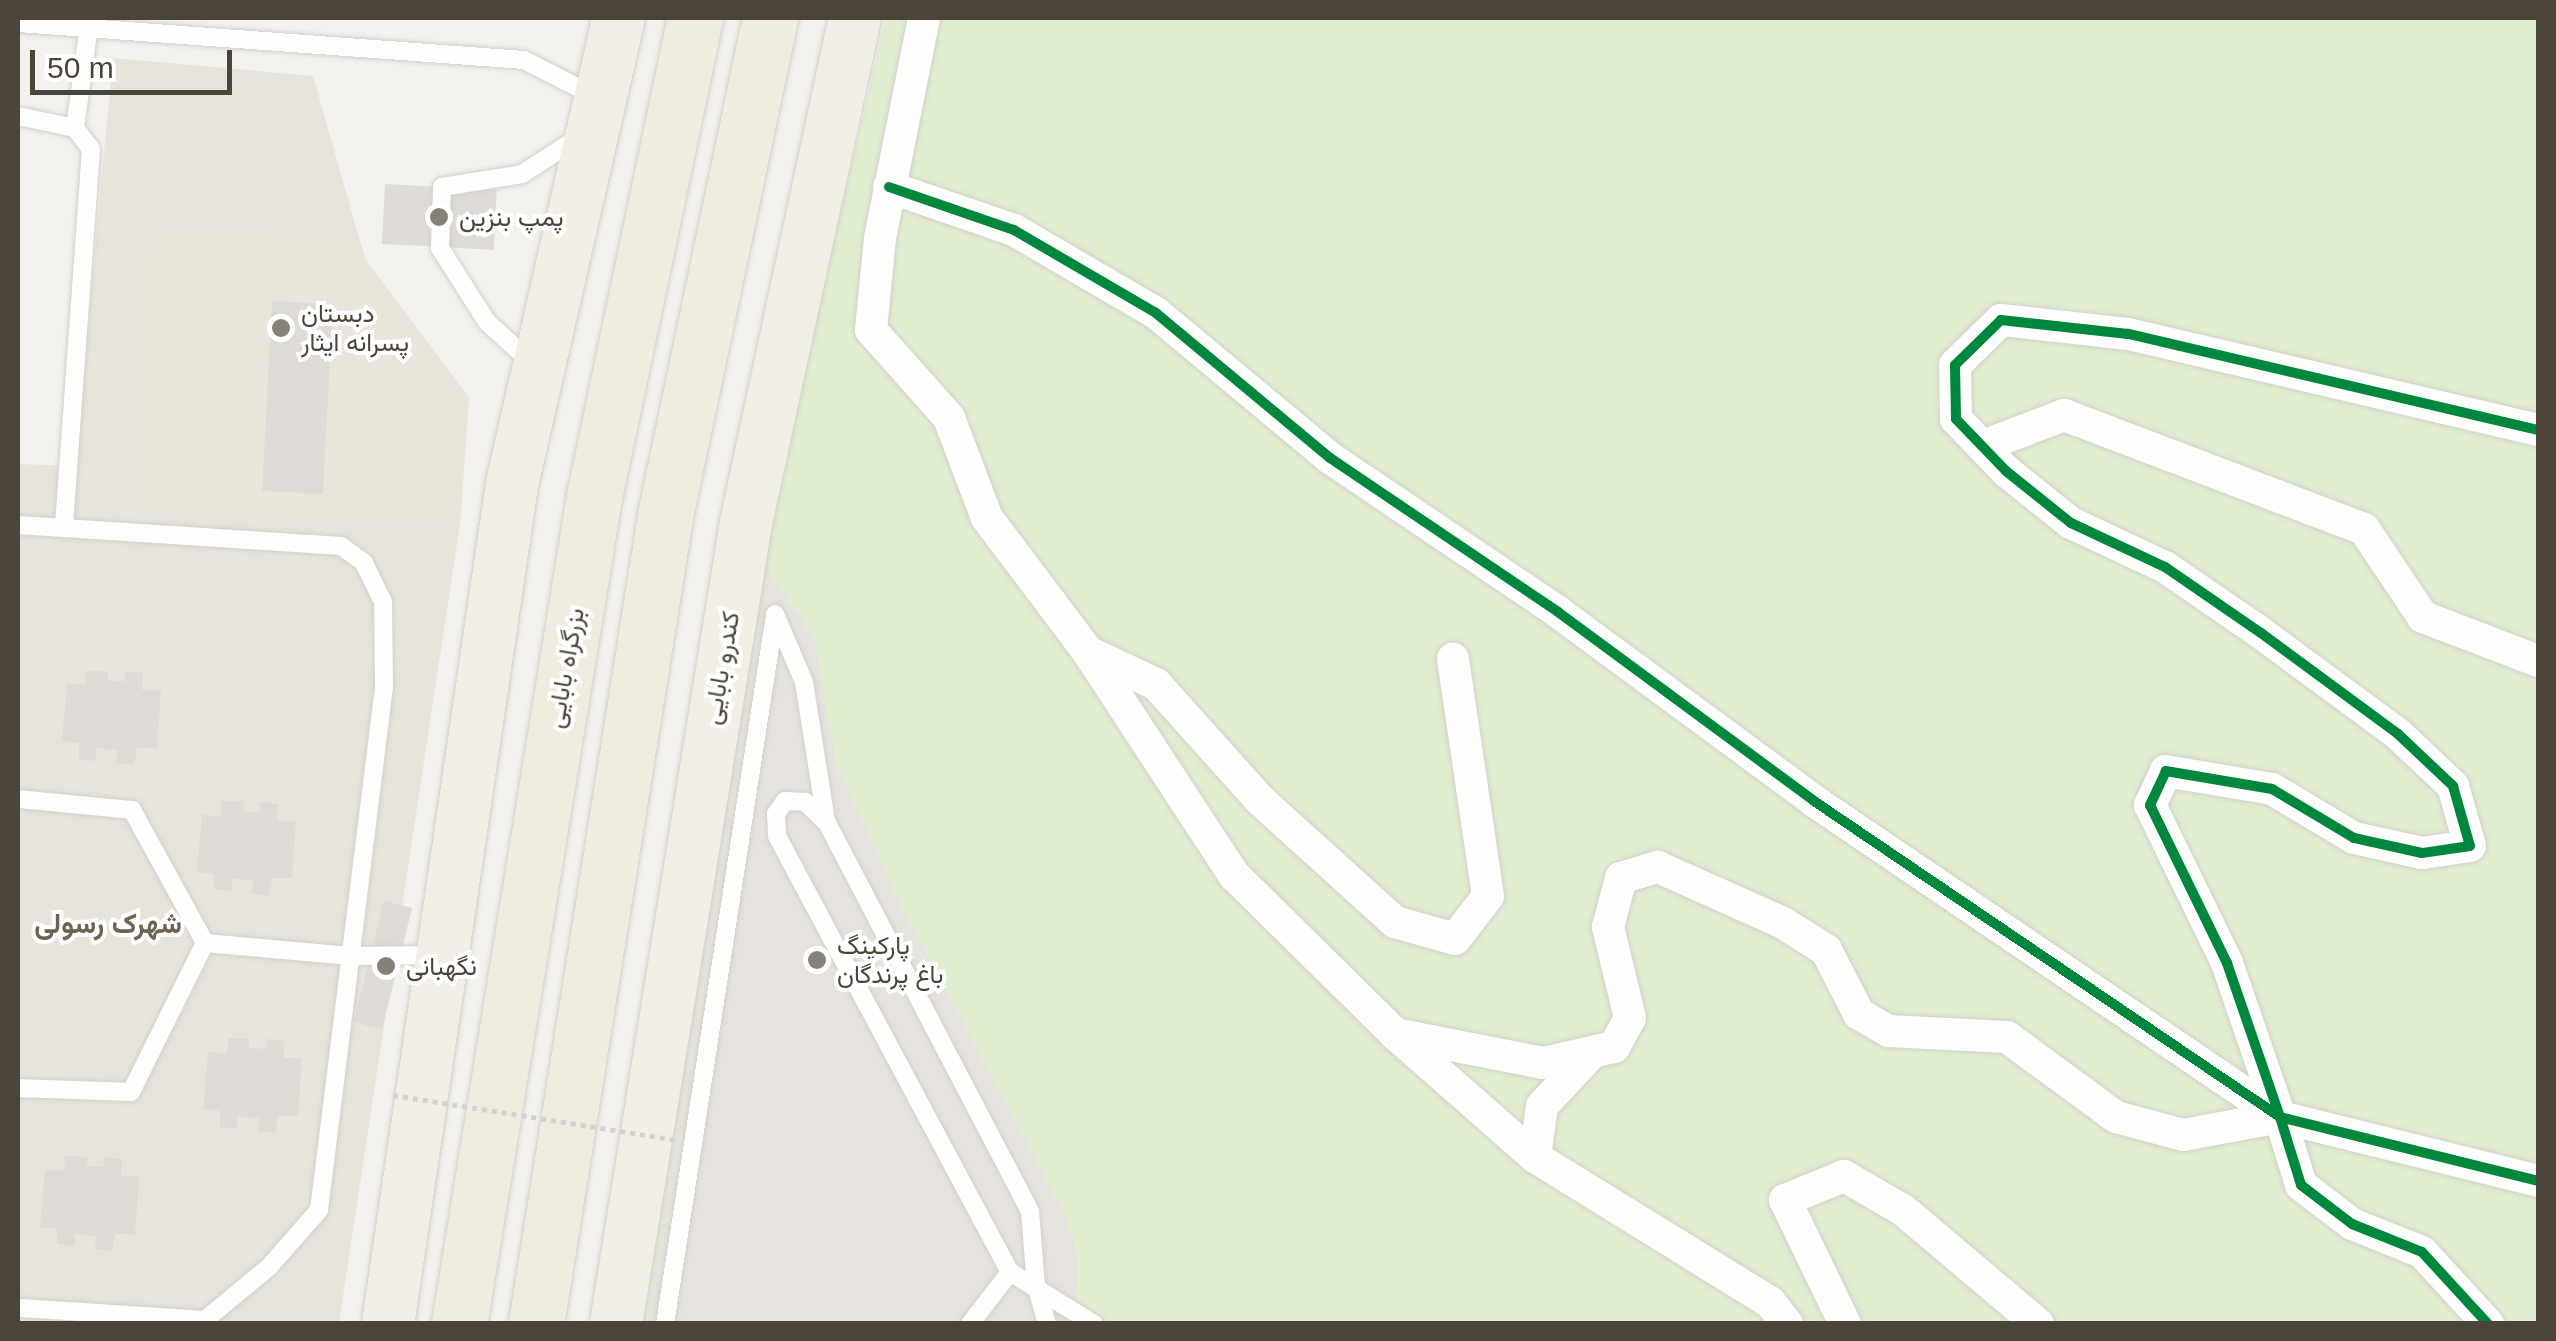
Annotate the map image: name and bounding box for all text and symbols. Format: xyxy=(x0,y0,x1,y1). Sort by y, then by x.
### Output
scale bar xyxy=(35,30,238,92)
text: 50 m xyxy=(47,51,114,84)
place label: پمپ بنزین xyxy=(459,202,563,232)
marker: پمپ بنزین xyxy=(428,206,450,228)
place label: دبستان پسرانه ایثار xyxy=(301,299,409,358)
marker: دبستان پسرانه ایثار xyxy=(270,317,292,339)
street label: بزرگراه بابایی xyxy=(540,606,590,730)
street label: کندرو بابایی xyxy=(696,609,746,727)
district label: شهرک رسولی xyxy=(34,907,182,941)
place label: پارکینگ باغ پرندگان xyxy=(837,931,943,990)
marker: پارکینگ باغ پرندگان xyxy=(806,949,828,971)
place label: نگهبانی xyxy=(406,951,477,981)
marker: نگهبانی xyxy=(375,955,397,977)

